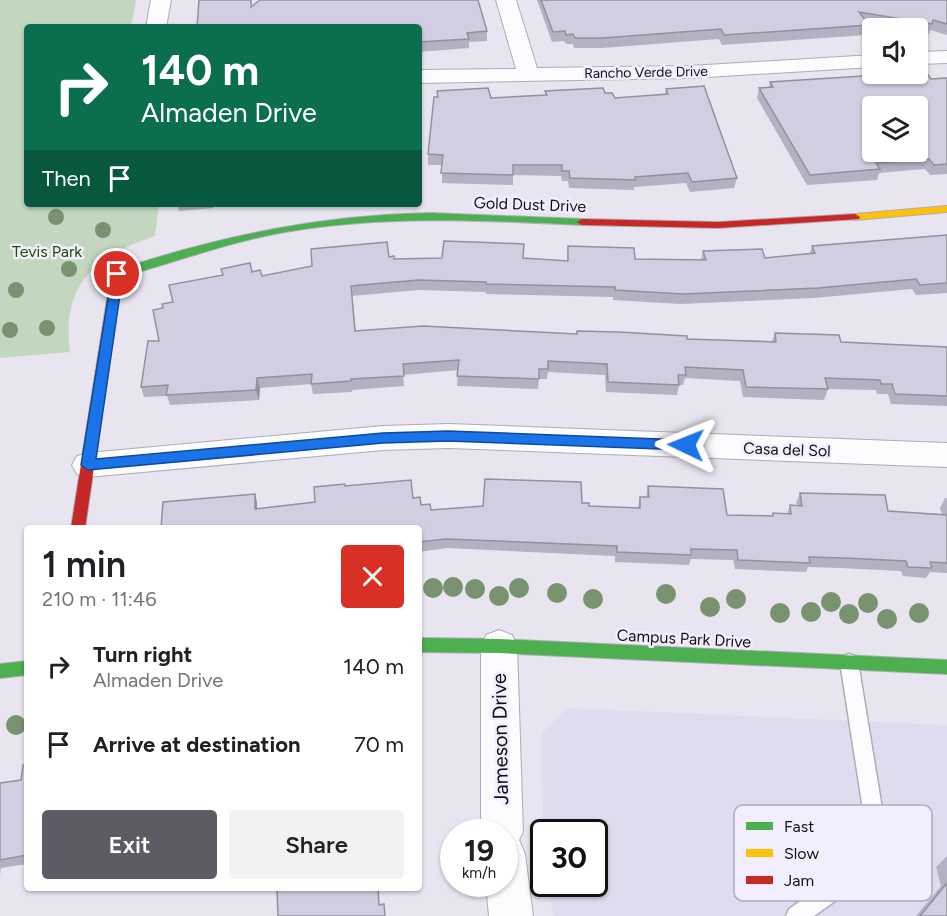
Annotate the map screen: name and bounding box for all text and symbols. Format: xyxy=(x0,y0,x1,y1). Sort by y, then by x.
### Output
map controls xyxy=(862,18,928,162)
button: sound xyxy=(862,18,928,84)
text: 140 m xyxy=(141,45,259,96)
icon: right xyxy=(42,48,120,126)
street label: Rancho Verde Drive xyxy=(584,63,708,82)
text: Almaden Drive xyxy=(141,96,317,129)
button: layers xyxy=(862,96,928,162)
icon: arrive xyxy=(103,162,136,195)
text: Then xyxy=(42,165,91,192)
street label: Gold Dust Drive xyxy=(473,193,587,216)
park label: Tevis Park xyxy=(12,242,82,261)
pin xyxy=(91,248,142,299)
icon: arrive xyxy=(100,257,133,290)
position arrow xyxy=(654,413,718,477)
street label: Casa del Sol xyxy=(743,438,831,461)
text: 1 min xyxy=(42,543,126,586)
button: close xyxy=(341,545,404,608)
text: 210 m · 11:46 xyxy=(42,587,157,611)
street label: Campus Park Drive xyxy=(616,625,752,652)
text: Turn right xyxy=(93,641,192,668)
icon: right xyxy=(42,650,75,683)
text: 140 m xyxy=(343,653,404,680)
text: Almaden Drive xyxy=(93,668,223,692)
street label: Jameson Drive xyxy=(487,673,513,805)
icon: arrive xyxy=(42,728,75,761)
text: Arrive at destination xyxy=(93,731,301,758)
text: 70 m xyxy=(354,731,404,758)
legend xyxy=(734,805,932,901)
button: Exit xyxy=(42,810,217,879)
button: Share xyxy=(229,810,404,879)
text: Fast xyxy=(784,817,814,836)
speed limit sign: 30 xyxy=(530,819,608,897)
text: 19 xyxy=(464,832,494,869)
text: Slow xyxy=(784,844,819,863)
text: km/h xyxy=(462,864,496,882)
text: Jam xyxy=(784,871,814,890)

